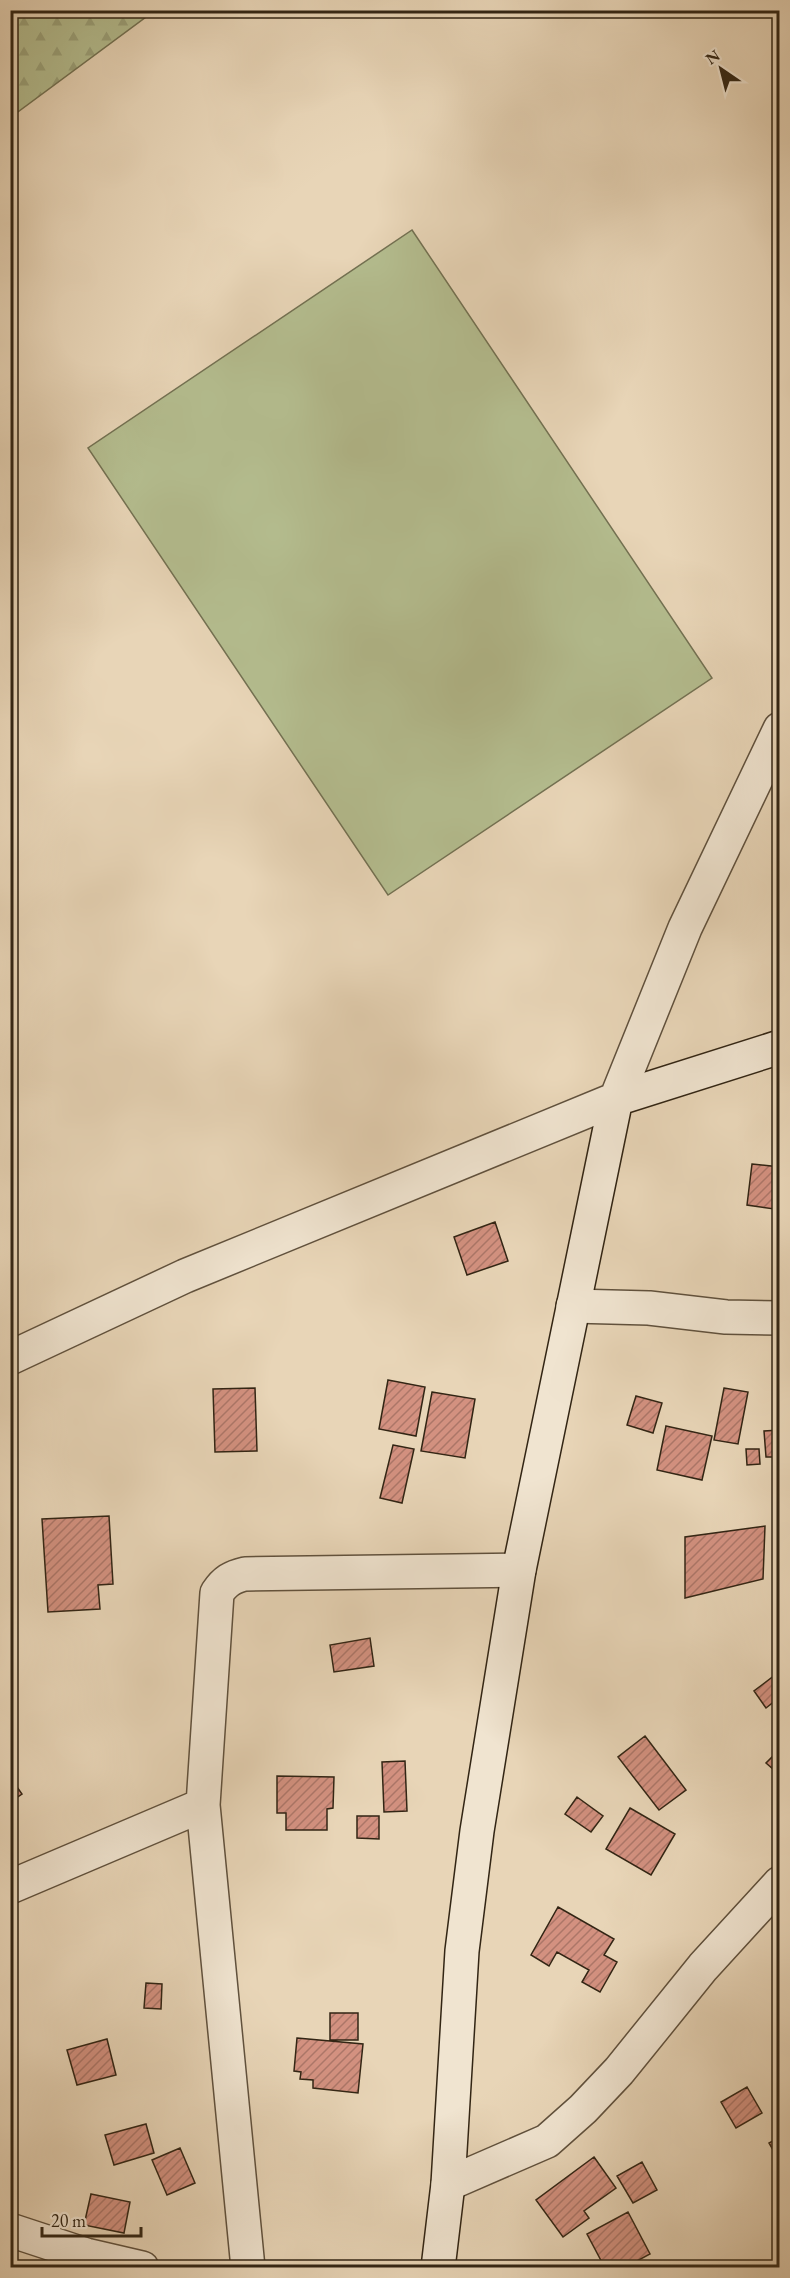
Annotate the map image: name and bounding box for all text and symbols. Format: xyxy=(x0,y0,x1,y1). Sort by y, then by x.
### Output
north arrow xyxy=(691,39,751,99)
text: N xyxy=(701,45,724,69)
scale bar xyxy=(42,2200,141,2238)
text: 20 m xyxy=(51,2209,86,2232)

